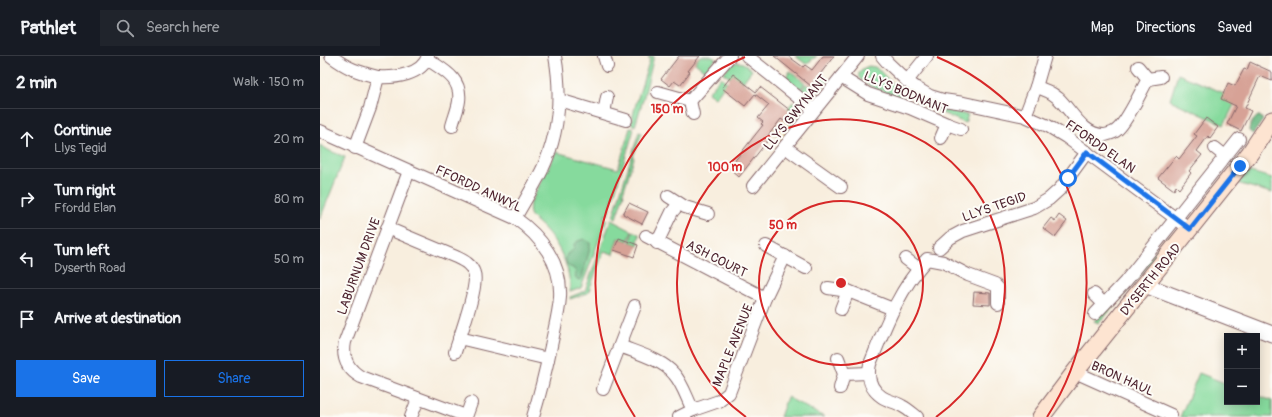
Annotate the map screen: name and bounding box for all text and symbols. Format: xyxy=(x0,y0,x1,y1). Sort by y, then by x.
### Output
search box xyxy=(100,10,380,46)
text: Pathlet xyxy=(20,16,76,40)
icon: search xyxy=(114,17,136,39)
text: Search here xyxy=(146,18,219,37)
text: Map xyxy=(1091,19,1114,36)
text: Directions xyxy=(1136,19,1195,36)
text: Saved xyxy=(1217,19,1252,36)
street label: LLYS BODNANT xyxy=(861,68,950,118)
street label: LLYS GWYNANT xyxy=(760,71,831,154)
text: 2 min xyxy=(16,72,57,93)
text: Walk · 150 m xyxy=(233,74,304,90)
text: 150 m xyxy=(651,102,684,117)
street label: FFORDD ELAN xyxy=(1062,117,1139,177)
text: Continue xyxy=(54,121,112,140)
icon: ahead xyxy=(16,128,38,150)
text: 20 m xyxy=(273,131,304,147)
text: Llys Tegid xyxy=(54,140,107,156)
route end xyxy=(1231,157,1249,175)
text: 100 m xyxy=(708,160,743,175)
street label: FFORDD ANWYL xyxy=(433,162,524,216)
route start xyxy=(1059,169,1077,187)
text: Turn right xyxy=(54,181,115,200)
icon: right xyxy=(16,188,38,210)
street label: LLYS TEGID xyxy=(960,188,1029,225)
text: 80 m xyxy=(274,191,304,207)
text: Ffordd Elan xyxy=(54,200,116,216)
street label: LABURNUM DRIVE xyxy=(334,215,384,317)
text: 50 m xyxy=(769,218,797,233)
street label: ASH COURT xyxy=(683,237,750,281)
street label: DYSERTH ROAD xyxy=(1117,240,1185,319)
text: Turn left xyxy=(54,241,110,260)
icon: left xyxy=(16,248,38,270)
text: 50 m xyxy=(274,251,304,267)
text: Dyserth Road xyxy=(54,260,126,276)
centre of rings xyxy=(834,276,848,290)
street label: MAPLE AVENUE xyxy=(709,302,757,389)
icon: arrive xyxy=(16,308,38,330)
text: Arrive at destination xyxy=(54,309,181,328)
map controls xyxy=(1224,333,1260,405)
button: + xyxy=(1224,333,1260,369)
street label: BRON HAUL xyxy=(1089,358,1157,400)
button: Save xyxy=(16,360,156,397)
button: Share xyxy=(164,360,304,397)
button: − xyxy=(1224,369,1260,405)

